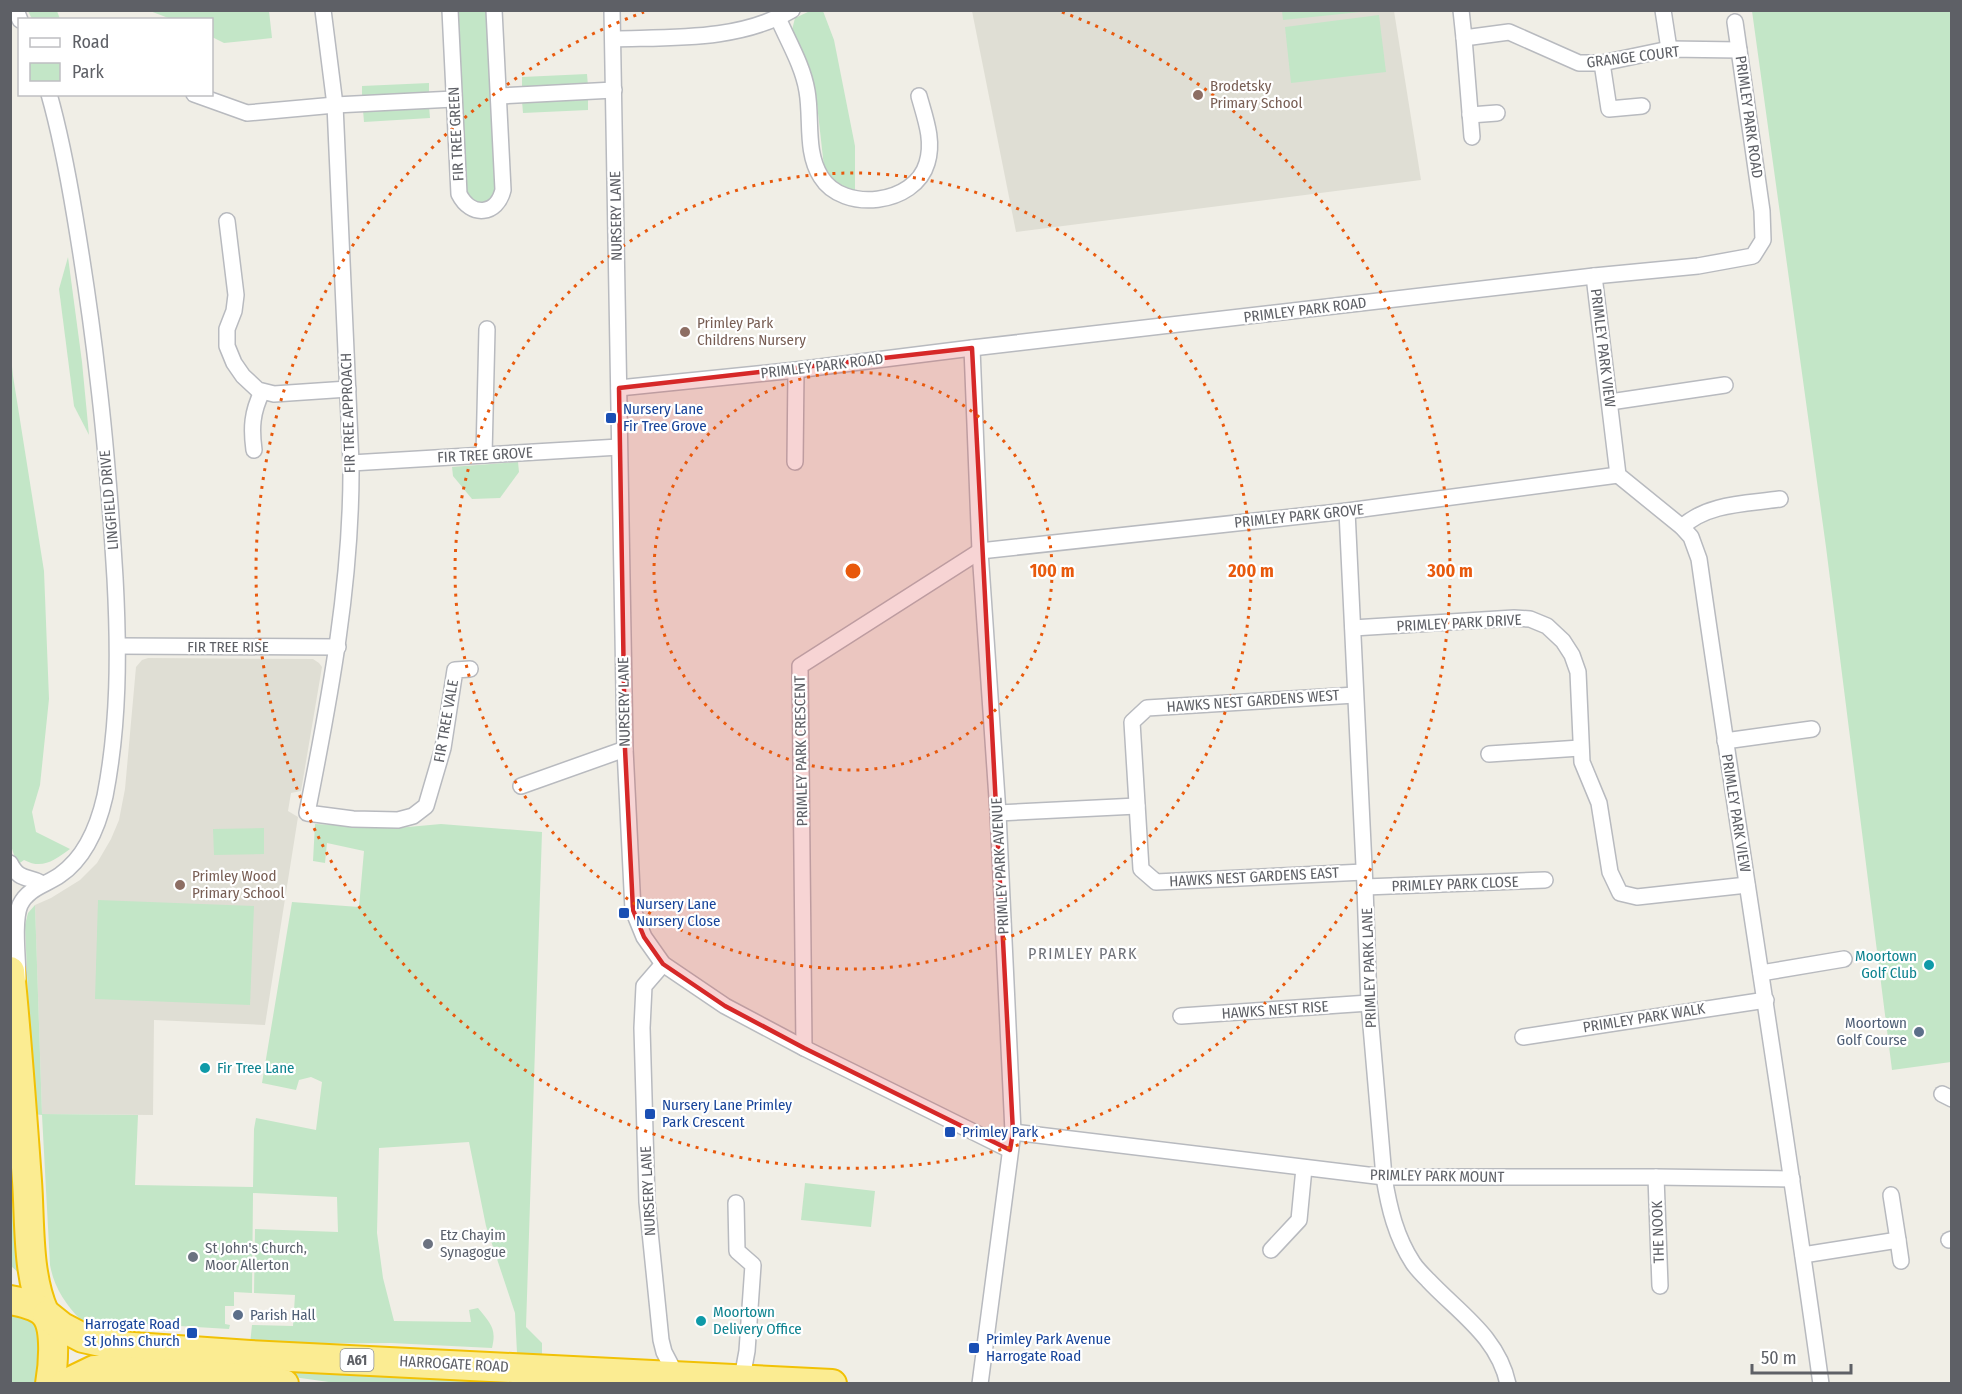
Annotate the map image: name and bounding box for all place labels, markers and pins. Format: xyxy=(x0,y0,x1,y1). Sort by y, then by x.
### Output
place label: Brodetsky Primary School xyxy=(1210,77,1302,112)
marker: Brodetsky Primary School xyxy=(1191,88,1205,102)
place label: Primley Park Childrens Nursery xyxy=(697,314,806,349)
marker: Primley Park Childrens Nursery xyxy=(678,325,692,339)
place label: Nursery Lane Fir Tree Grove xyxy=(623,400,707,435)
marker: Nursery Lane Fir Tree Grove xyxy=(604,411,618,425)
centre of rings xyxy=(843,561,863,581)
place label: Primley Wood Primary School xyxy=(192,867,284,902)
marker: Primley Wood Primary School xyxy=(173,878,187,892)
place label: Nursery Lane Nursery Close xyxy=(636,895,720,930)
marker: Nursery Lane Nursery Close xyxy=(617,906,631,920)
place label: Moortown Golf Club xyxy=(1855,947,1917,982)
marker: Moortown Golf Club xyxy=(1922,958,1936,972)
place label: Moortown Golf Course xyxy=(1837,1014,1907,1049)
marker: Moortown Golf Course xyxy=(1912,1025,1926,1039)
place label: Fir Tree Lane xyxy=(217,1059,295,1077)
marker: Fir Tree Lane xyxy=(198,1061,212,1075)
place label: Nursery Lane Primley Park Crescent xyxy=(662,1096,792,1131)
marker: Nursery Lane Primley Park Crescent xyxy=(643,1107,657,1121)
place label: Primley Park xyxy=(962,1123,1038,1141)
marker: Primley Park xyxy=(943,1125,957,1139)
place label: Etz Chayim Synagogue xyxy=(440,1226,506,1261)
marker: Etz Chayim Synagogue xyxy=(421,1237,435,1251)
place label: St John's Church, Moor Allerton xyxy=(205,1239,307,1274)
marker: St John's Church, Moor Allerton xyxy=(186,1250,200,1264)
place label: Moortown Delivery Office xyxy=(713,1303,802,1338)
place label: Parish Hall xyxy=(250,1306,316,1324)
marker: Parish Hall xyxy=(231,1308,245,1322)
marker: Moortown Delivery Office xyxy=(694,1314,708,1328)
place label: Harrogate Road St Johns Church xyxy=(84,1315,180,1350)
marker: Harrogate Road St Johns Church xyxy=(185,1326,199,1340)
place label: Primley Park Avenue Harrogate Road xyxy=(986,1330,1111,1365)
marker: Primley Park Avenue Harrogate Road xyxy=(967,1341,981,1355)

